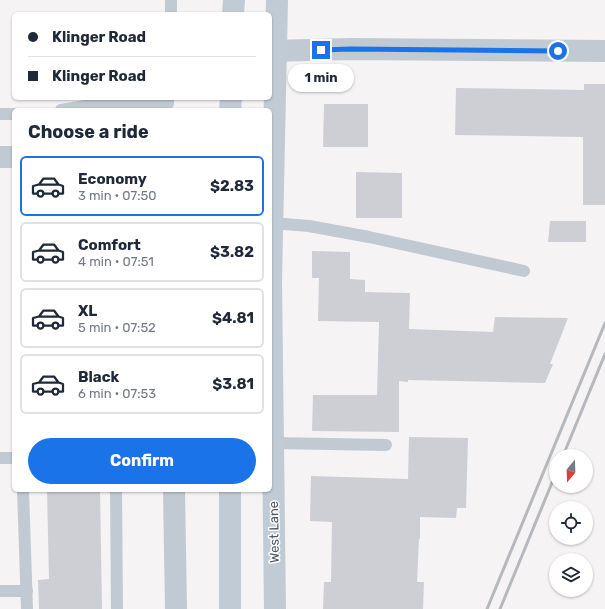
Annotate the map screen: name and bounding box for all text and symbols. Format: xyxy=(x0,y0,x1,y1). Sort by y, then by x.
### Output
text: Klinger Road xyxy=(52,28,146,46)
route end xyxy=(312,41,330,59)
route start xyxy=(549,42,567,60)
callout: 1 min xyxy=(288,64,354,92)
text: Klinger Road xyxy=(52,67,146,85)
text: 1 min xyxy=(304,70,338,85)
text: Choose a ride xyxy=(28,121,149,143)
icon: car xyxy=(30,168,66,204)
text: Economy xyxy=(78,170,147,188)
text: $2.83 xyxy=(210,177,254,195)
text: 3 min · 07:50 xyxy=(78,188,156,203)
icon: car xyxy=(30,234,66,270)
text: Comfort xyxy=(78,236,141,254)
text: $3.82 xyxy=(210,243,254,261)
text: 4 min · 07:51 xyxy=(78,254,154,269)
icon: car xyxy=(30,300,66,336)
text: XL xyxy=(78,302,97,320)
text: $4.81 xyxy=(212,309,254,327)
text: 5 min · 07:52 xyxy=(78,320,156,335)
icon: car xyxy=(30,366,66,402)
text: Black xyxy=(78,368,119,386)
text: $3.81 xyxy=(212,375,254,393)
text: 6 min · 07:53 xyxy=(78,386,156,401)
button: Confirm xyxy=(28,438,256,484)
north arrow xyxy=(549,449,593,493)
map controls xyxy=(549,449,593,597)
street label: West Lane xyxy=(266,501,282,563)
button: locate xyxy=(549,501,593,545)
button: layers xyxy=(549,553,593,597)

